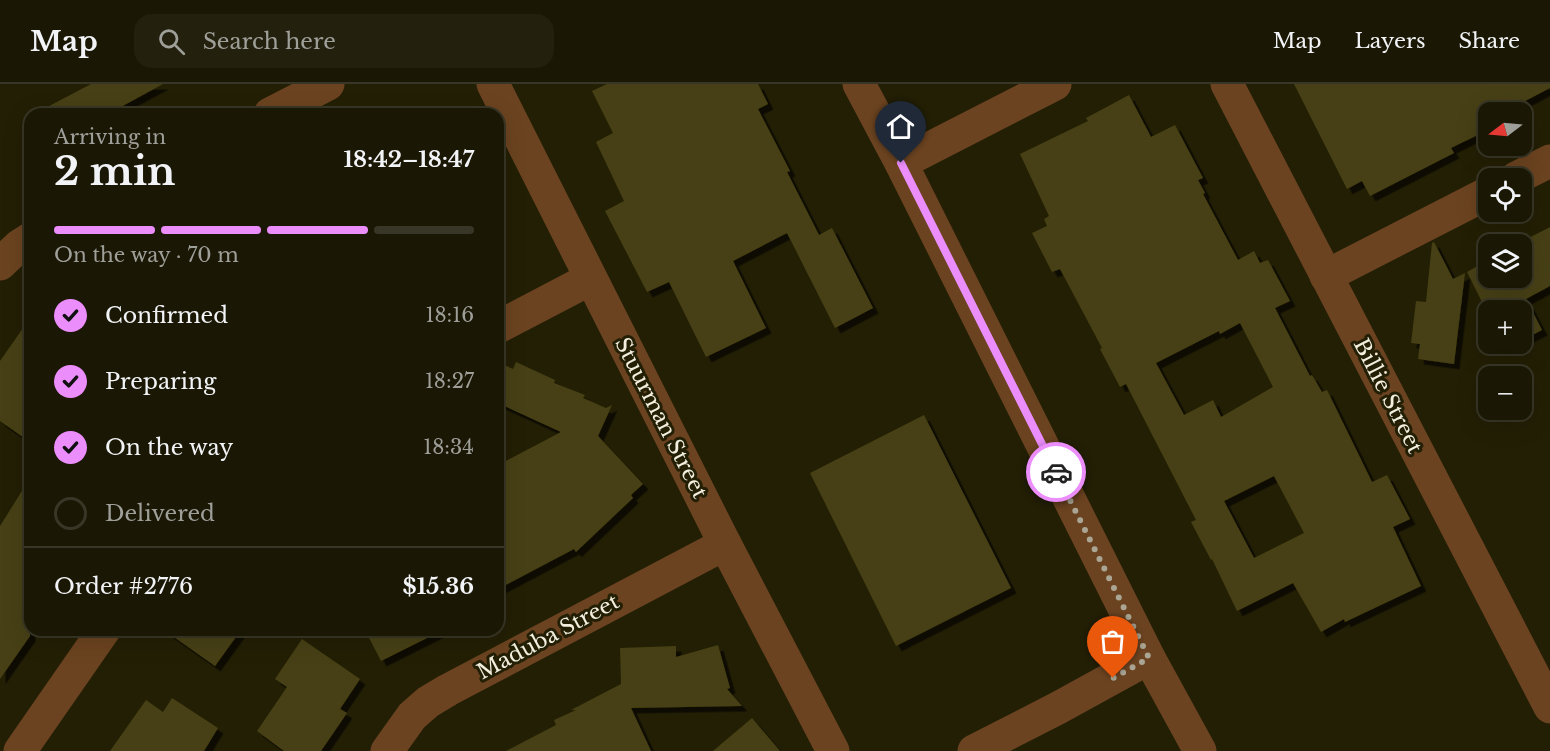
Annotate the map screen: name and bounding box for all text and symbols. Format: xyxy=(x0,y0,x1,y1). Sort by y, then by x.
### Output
search box xyxy=(134,14,554,68)
text: Map xyxy=(30,24,98,59)
icon: search xyxy=(155,25,188,58)
text: Search here xyxy=(203,28,336,55)
text: Map xyxy=(1273,28,1322,54)
text: Layers xyxy=(1355,28,1426,54)
text: Share xyxy=(1459,28,1520,54)
pin xyxy=(875,101,926,163)
north arrow xyxy=(1478,102,1532,156)
map controls xyxy=(1478,102,1532,420)
icon: home xyxy=(884,110,917,143)
text: Arriving in xyxy=(54,125,166,149)
text: 18:42–18:47 xyxy=(343,146,474,173)
text: 2 min xyxy=(54,147,175,196)
button: locate xyxy=(1478,168,1532,222)
button: layers xyxy=(1478,234,1532,288)
text: On the way · 70 m xyxy=(54,243,239,267)
icon: check xyxy=(54,299,87,332)
button: + xyxy=(1478,300,1532,354)
text: Confirmed xyxy=(105,302,228,329)
text: 18:16 xyxy=(425,303,474,327)
street label: Stuurman Street xyxy=(609,333,713,503)
street label: Billie Street xyxy=(1348,334,1428,458)
icon: check xyxy=(54,365,87,398)
button: − xyxy=(1478,366,1532,420)
text: Preparing xyxy=(105,368,216,395)
text: 18:27 xyxy=(425,369,474,393)
icon: check xyxy=(54,431,87,464)
text: On the way xyxy=(105,434,233,461)
text: 18:34 xyxy=(423,435,474,459)
courier xyxy=(1026,442,1086,502)
icon: car xyxy=(1040,456,1073,489)
text: Delivered xyxy=(105,500,215,527)
text: Order #2776 xyxy=(54,573,193,600)
text: $15.36 xyxy=(403,573,474,600)
street label: Maduba Street xyxy=(473,589,624,685)
pin xyxy=(1087,616,1138,678)
icon: bag xyxy=(1096,625,1129,658)

